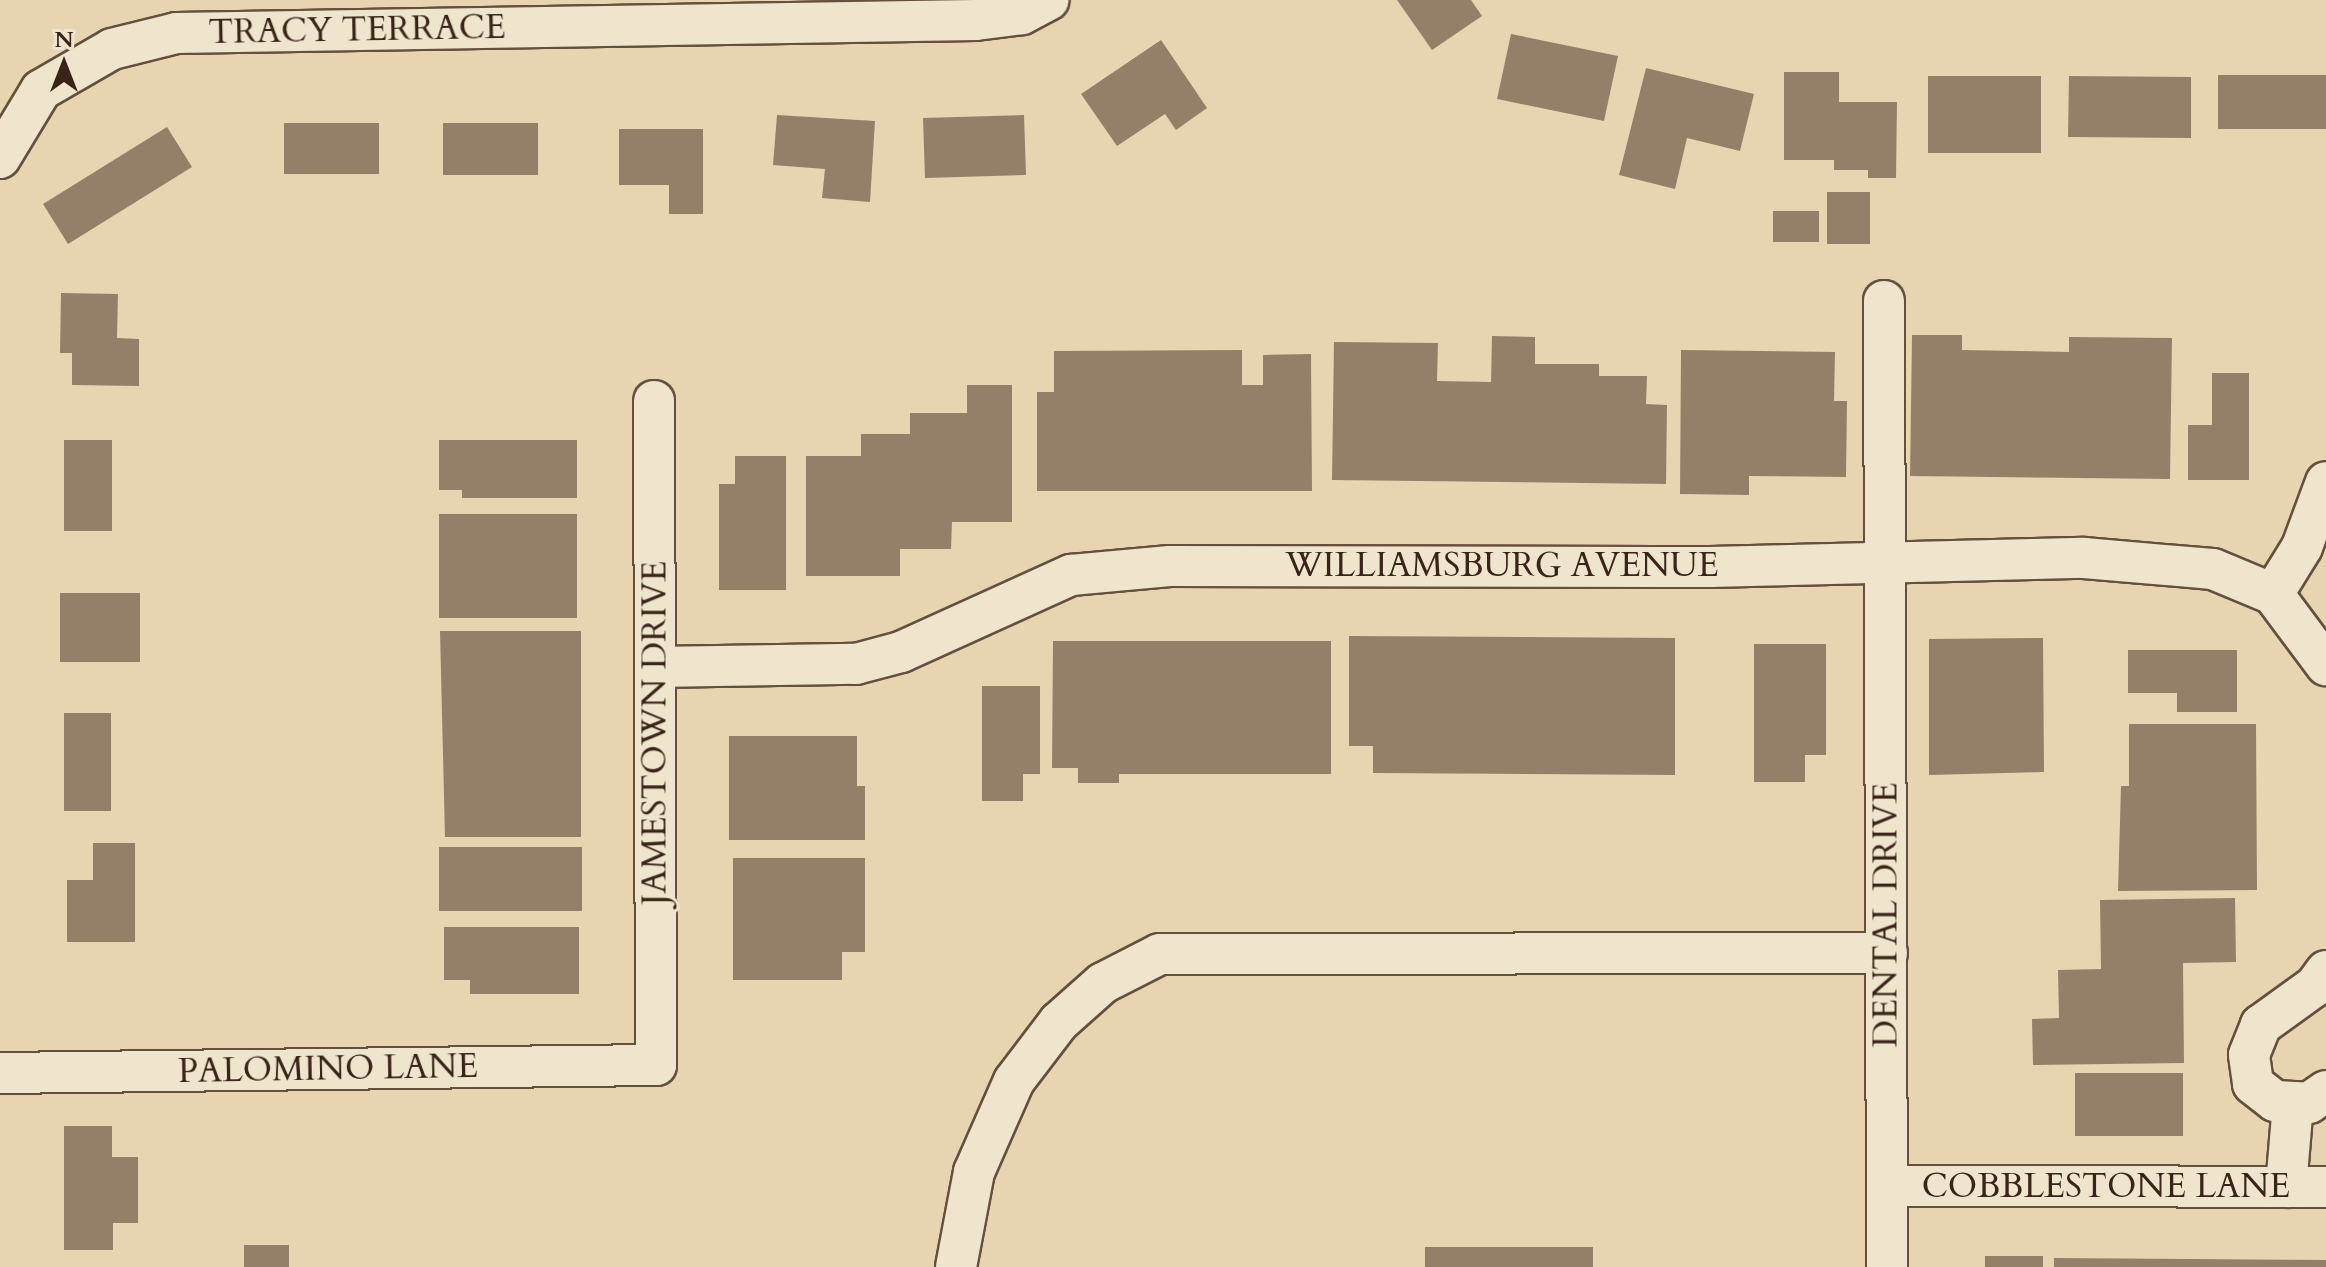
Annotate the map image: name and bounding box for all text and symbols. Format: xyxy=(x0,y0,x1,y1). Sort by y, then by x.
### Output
street label: TRACY TERRACE xyxy=(208,7,506,53)
north arrow xyxy=(24,24,104,104)
text: N xyxy=(54,25,74,55)
street label: WILLIAMSBURG AVENUE xyxy=(1285,546,1719,586)
street label: JAMESTOWN DRIVE xyxy=(635,561,675,905)
street label: DENTAL DRIVE xyxy=(1866,782,1906,1048)
street label: PALOMINO LANE xyxy=(178,1046,478,1092)
street label: COBBLESTONE LANE xyxy=(1922,1167,2290,1207)

